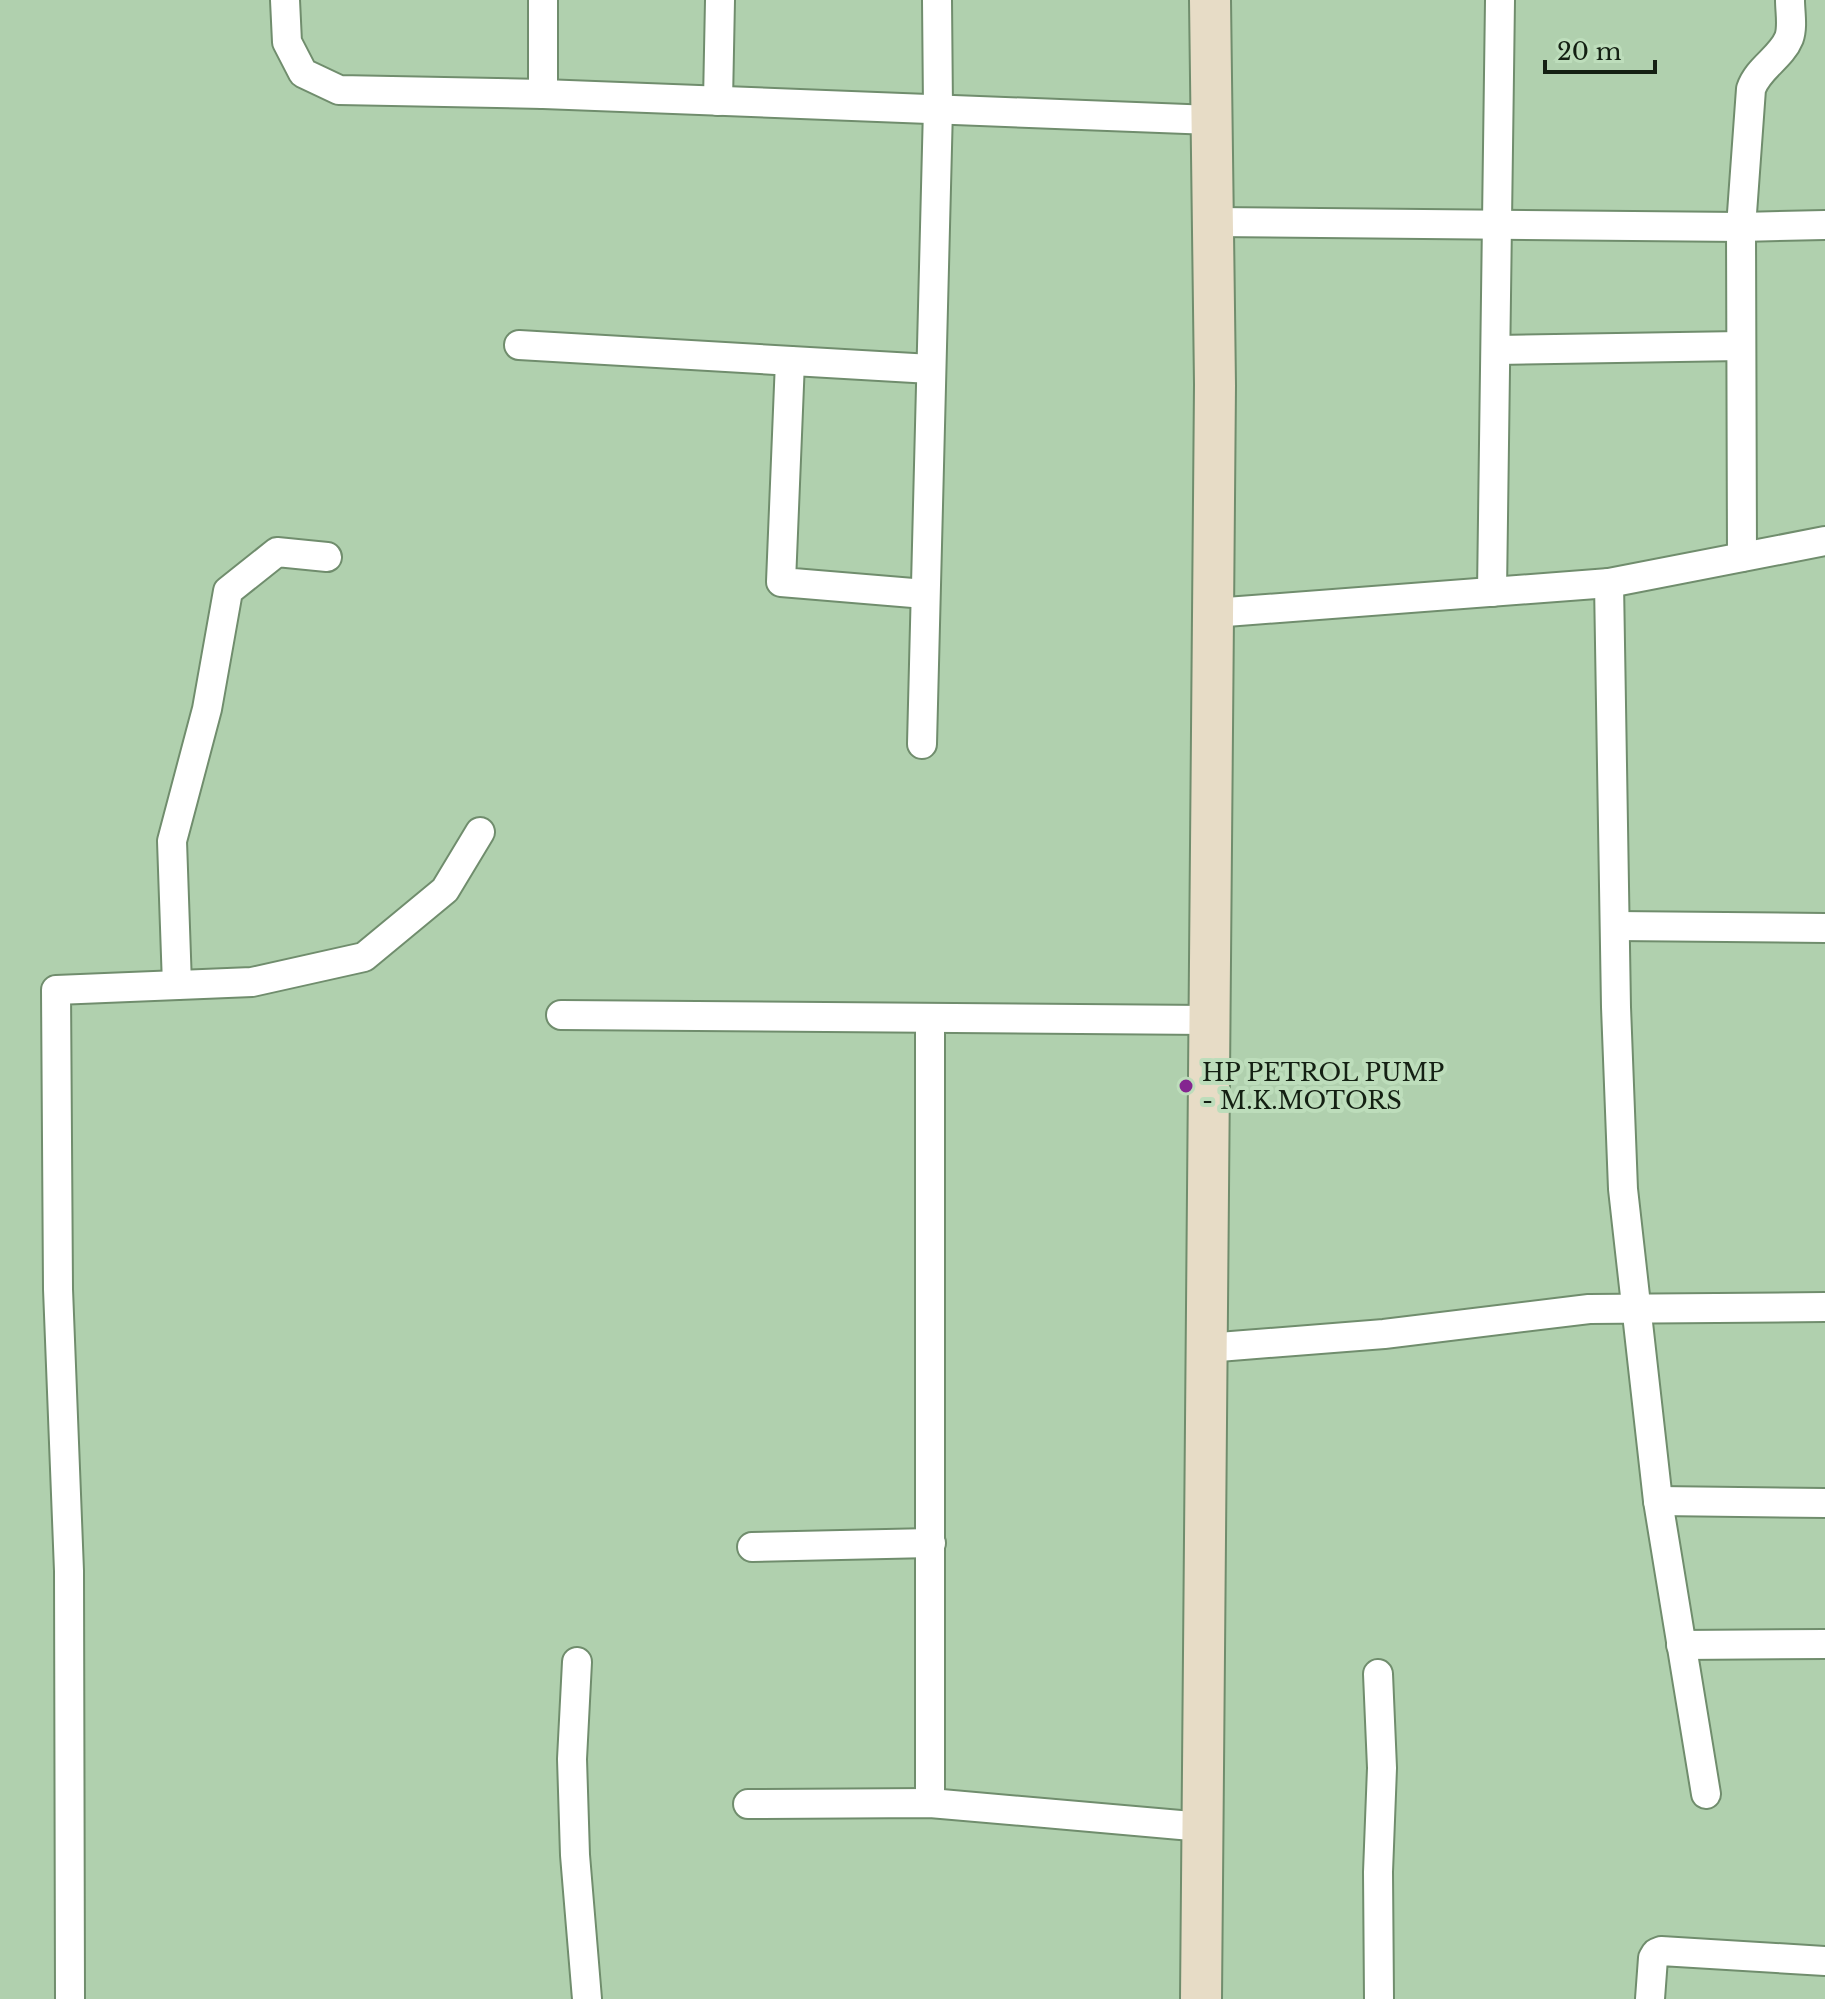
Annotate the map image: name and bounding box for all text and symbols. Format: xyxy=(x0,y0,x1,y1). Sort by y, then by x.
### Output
scale bar xyxy=(1545,24,1655,74)
text: 20 m xyxy=(1557,37,1622,66)
place label: HP PETROL PUMP - M.K.MOTORS xyxy=(1202,1058,1444,1115)
marker: HP PETROL PUMP - M.K.MOTORS xyxy=(1177,1077,1195,1095)

